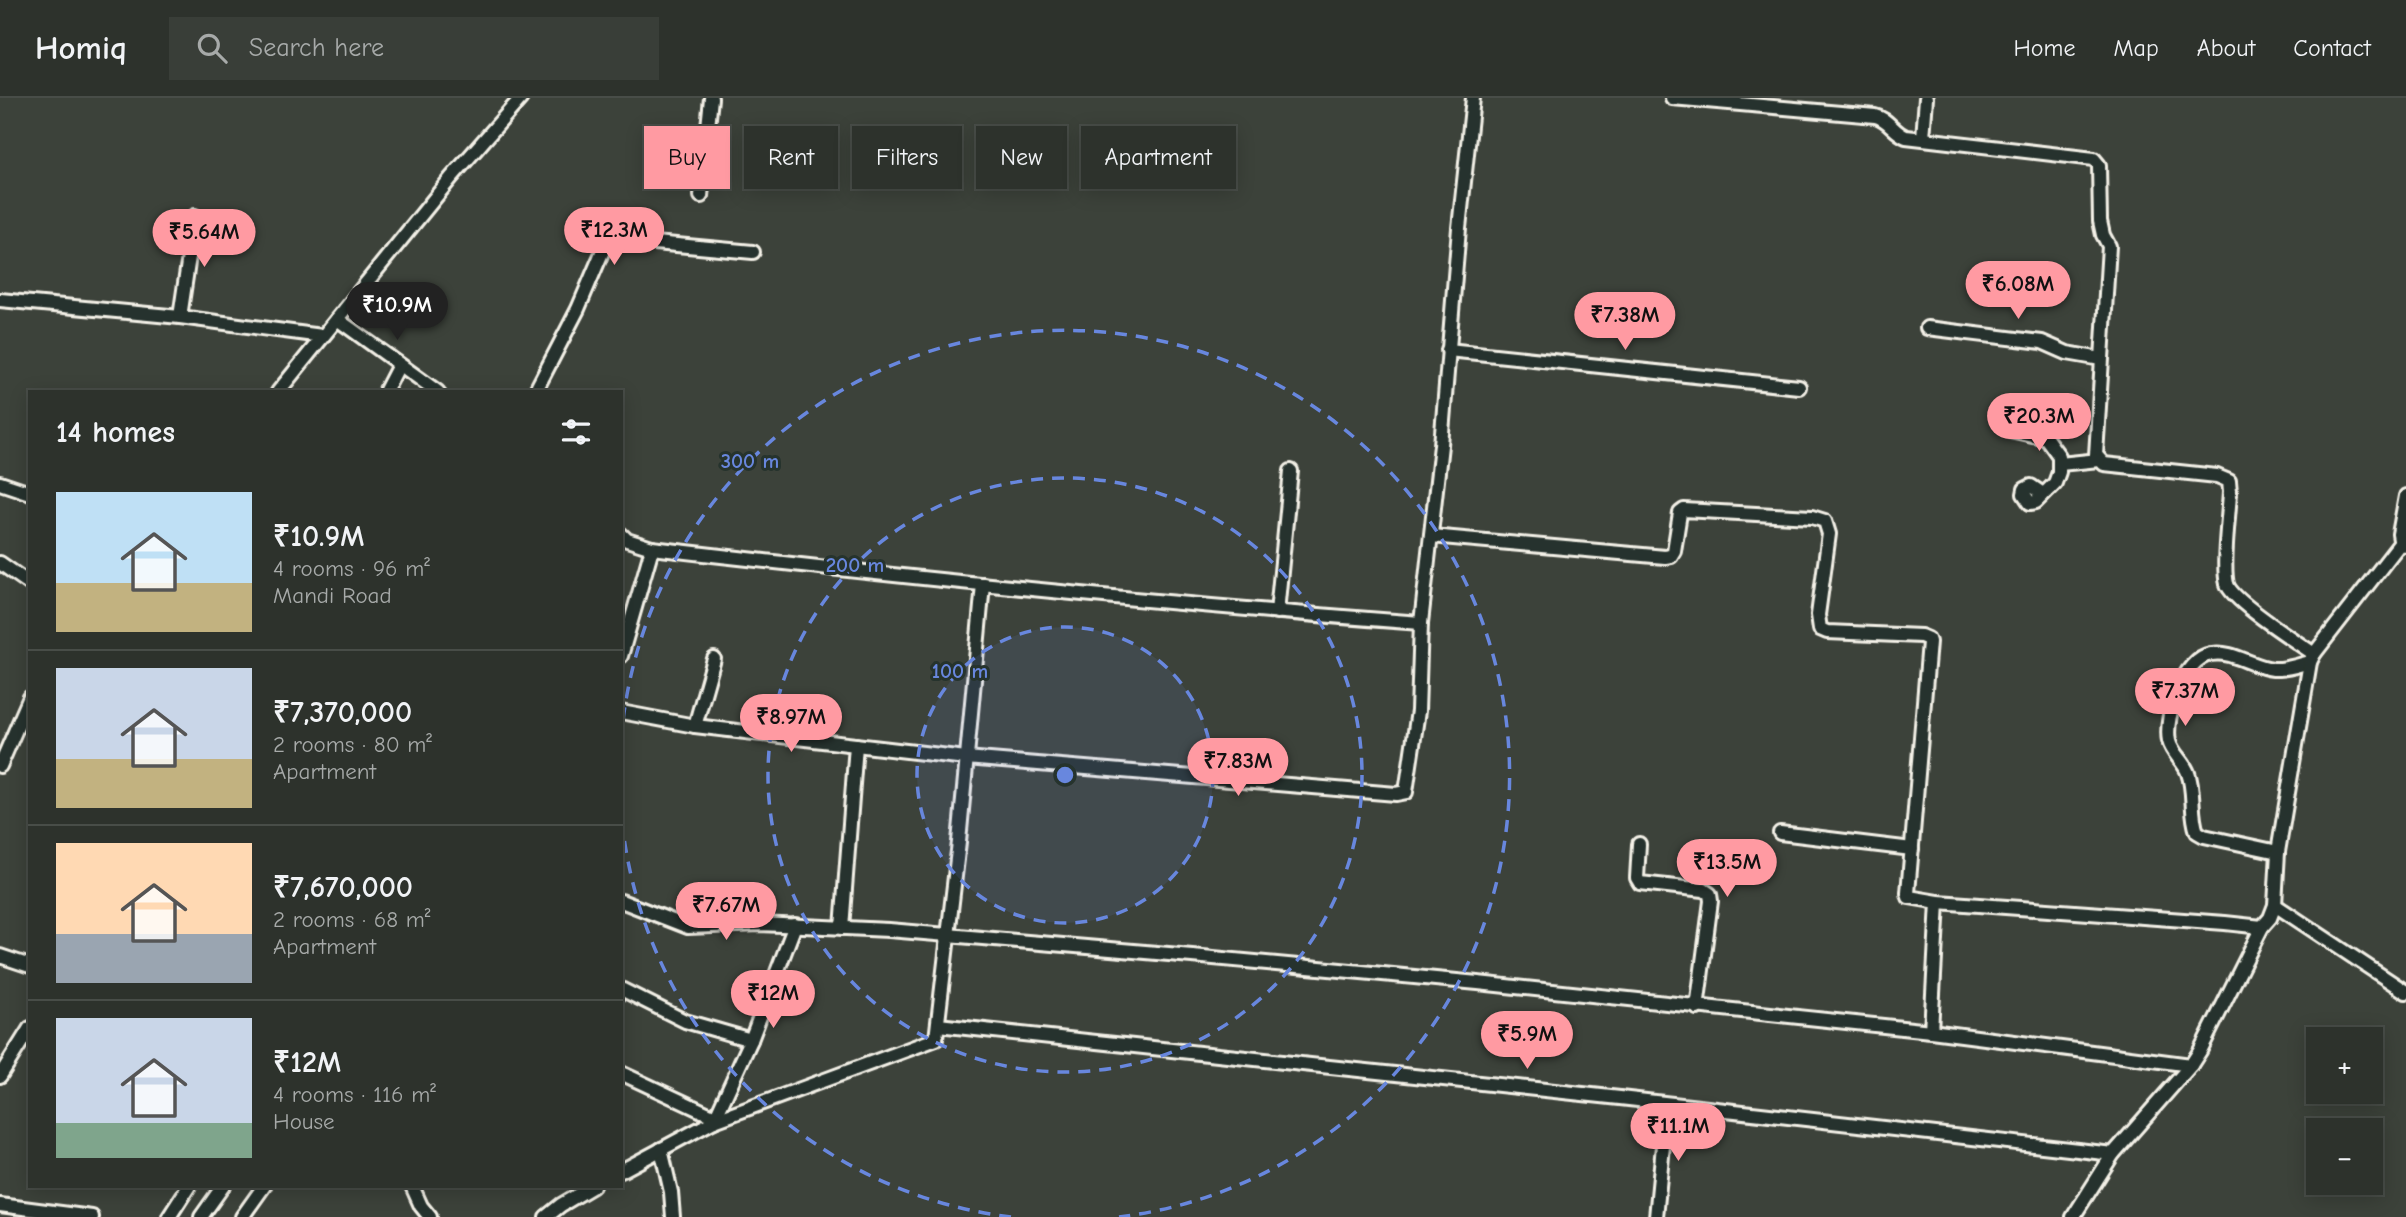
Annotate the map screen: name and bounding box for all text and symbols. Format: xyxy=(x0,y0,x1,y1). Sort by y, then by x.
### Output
search box xyxy=(169,17,659,80)
text: Homiq xyxy=(35,29,127,67)
icon: search xyxy=(193,29,231,67)
text: Search here xyxy=(249,33,384,63)
text: Home xyxy=(2014,34,2075,62)
text: Map xyxy=(2113,34,2159,62)
text: About xyxy=(2197,34,2255,62)
text: Contact xyxy=(2293,34,2371,62)
chip: Buy xyxy=(644,126,730,189)
chip: Rent xyxy=(744,126,838,189)
chip: Filters xyxy=(852,126,962,189)
chip: New xyxy=(976,126,1067,189)
chip: Apartment xyxy=(1081,126,1236,189)
pin: ₹12.3M xyxy=(557,208,671,267)
pin: ₹5.64M xyxy=(147,209,261,269)
text: ₹12.3M xyxy=(580,216,648,243)
text: ₹5.64M xyxy=(169,218,239,245)
pin: ₹6.08M xyxy=(1961,262,2075,321)
text: ₹6.08M xyxy=(1982,270,2054,297)
pin: ₹10.9M xyxy=(340,282,454,342)
text: ₹10.9M xyxy=(362,291,432,318)
pin: ₹7.38M xyxy=(1568,292,1682,352)
text: ₹7.38M xyxy=(1590,301,1660,328)
pin: ₹20.3M xyxy=(1982,394,2096,453)
text: ₹20.3M xyxy=(2003,402,2075,429)
icon: filters xyxy=(557,413,595,451)
text: 14 homes xyxy=(56,415,175,450)
text: 300 m xyxy=(721,449,779,473)
text: ₹10.9M xyxy=(273,519,364,554)
icon: home xyxy=(112,520,196,604)
text: 200 m xyxy=(826,553,884,577)
text: 4 rooms · 96 m² xyxy=(273,555,430,582)
text: Mandi Road xyxy=(273,582,392,609)
text: 100 m xyxy=(932,659,988,683)
pin: ₹7.37M xyxy=(2128,668,2242,728)
text: ₹7.37M xyxy=(2151,677,2219,704)
pin: ₹8.97M xyxy=(734,694,848,754)
text: ₹7,370,000 xyxy=(273,695,412,730)
icon: home xyxy=(112,696,196,780)
text: ₹8.97M xyxy=(756,703,826,730)
text: 2 rooms · 80 m² xyxy=(273,731,432,758)
pin: ₹7.83M xyxy=(1181,738,1295,798)
text: ₹7.83M xyxy=(1203,747,1273,774)
text: Apartment xyxy=(273,758,376,785)
centre of rings xyxy=(1053,763,1077,787)
pin: ₹13.5M xyxy=(1670,840,1784,899)
text: ₹13.5M xyxy=(1693,848,1761,875)
text: ₹7,670,000 xyxy=(273,870,413,905)
icon: home xyxy=(112,871,196,955)
pin: ₹7.67M xyxy=(669,882,783,942)
text: ₹7.67M xyxy=(692,891,760,918)
text: 2 rooms · 68 m² xyxy=(273,906,431,933)
text: Apartment xyxy=(273,933,376,960)
pin: ₹12M xyxy=(732,970,814,1030)
text: ₹12M xyxy=(747,979,799,1006)
pin: ₹5.9M xyxy=(1478,1012,1576,1071)
text: ₹5.9M xyxy=(1497,1020,1557,1047)
map controls xyxy=(2306,1027,2383,1195)
button: + xyxy=(2306,1027,2383,1104)
text: ₹12M xyxy=(273,1045,341,1080)
icon: home xyxy=(112,1046,196,1130)
text: 4 rooms · 116 m² xyxy=(273,1081,436,1108)
pin: ₹11.1M xyxy=(1621,1104,1735,1163)
text: House xyxy=(273,1108,335,1135)
text: ₹11.1M xyxy=(1647,1112,1709,1139)
button: − xyxy=(2306,1118,2383,1195)

